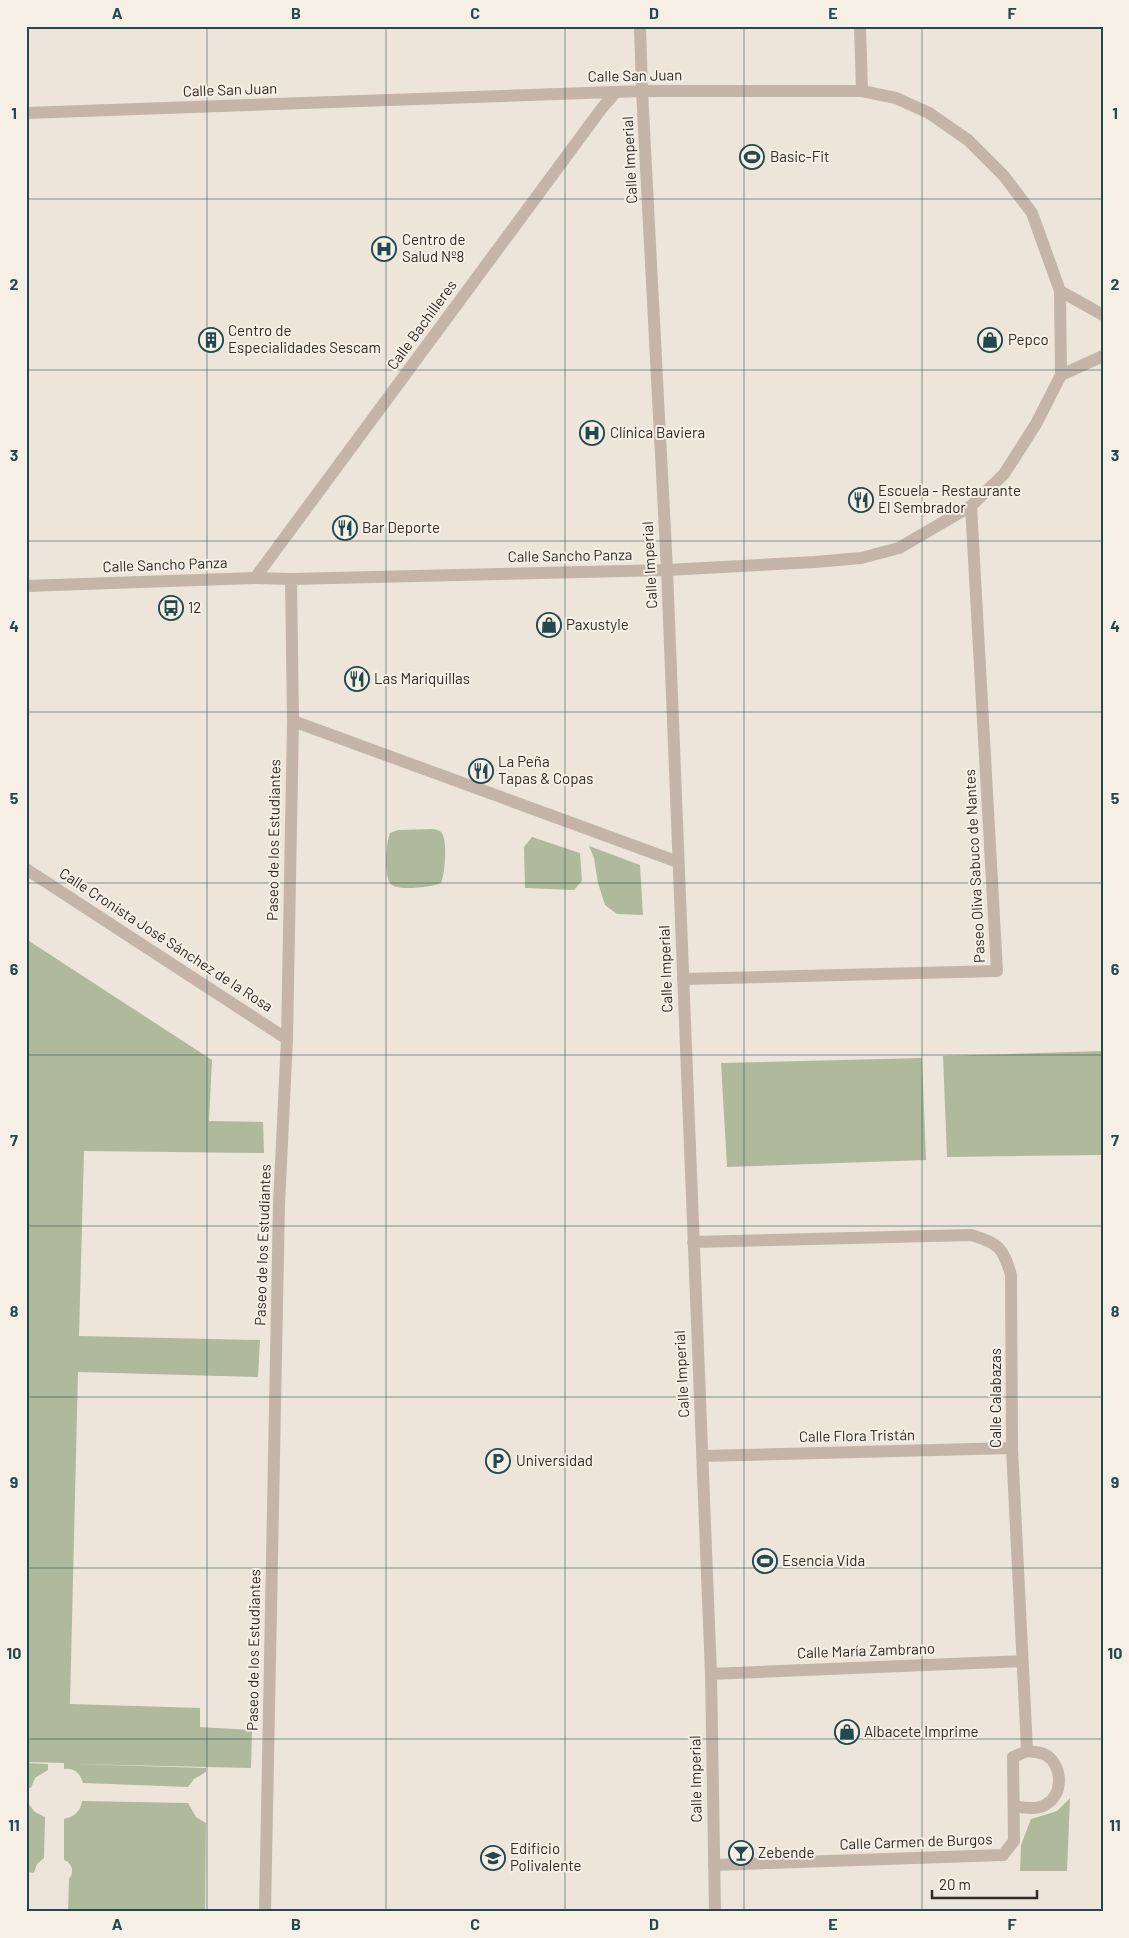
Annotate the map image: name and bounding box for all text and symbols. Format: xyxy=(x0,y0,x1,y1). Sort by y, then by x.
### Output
text: A xyxy=(112,3,123,22)
text: B xyxy=(291,3,301,22)
text: C xyxy=(470,3,480,22)
text: D xyxy=(649,3,659,22)
text: E xyxy=(828,3,838,22)
text: F xyxy=(1008,3,1017,22)
street label: Calle San Juan xyxy=(588,65,682,85)
street label: Calle San Juan xyxy=(182,78,278,100)
text: 1 xyxy=(11,103,17,122)
text: 1 xyxy=(1112,103,1118,122)
street label: Calle Imperial xyxy=(618,116,640,204)
sports icon: Basic-Fit xyxy=(739,144,765,170)
place label: Basic-Fit xyxy=(770,147,830,165)
place label: Centro de Salud Nº8 xyxy=(402,230,465,265)
hospital icon: Centro de Salud Nº8 xyxy=(371,236,397,262)
text: 2 xyxy=(10,274,19,293)
text: 2 xyxy=(1111,274,1120,293)
street label: Calle Bachilleres xyxy=(383,276,460,373)
place label: Centro de Especialidades Sescam xyxy=(228,321,381,356)
building icon: Centro de Especialidades Sescam xyxy=(198,327,224,353)
shop icon: Pepco xyxy=(977,327,1003,353)
place label: Pepco xyxy=(1008,330,1049,348)
hospital icon: Clínica Baviera xyxy=(579,420,605,446)
place label: Clínica Baviera xyxy=(610,423,705,441)
text: 3 xyxy=(10,445,18,464)
text: 3 xyxy=(1111,445,1119,464)
place label: Escuela - Restaurante El Sembrador xyxy=(878,481,1021,516)
restaurant icon: Escuela - Restaurante El Sembrador xyxy=(848,487,874,513)
restaurant icon: Bar Deporte xyxy=(332,515,358,541)
place label: Bar Deporte xyxy=(362,518,440,536)
street label: Calle Imperial xyxy=(638,521,660,609)
street label: Calle Sancho Panza xyxy=(507,545,633,565)
street label: Calle Sancho Panza xyxy=(102,553,228,575)
bus stop icon: 12 xyxy=(158,595,184,621)
place label: 12 xyxy=(188,598,201,616)
shop icon: Paxustyle xyxy=(536,612,562,638)
place label: Paxustyle xyxy=(566,615,629,633)
text: 4 xyxy=(9,616,19,635)
text: 4 xyxy=(1110,616,1120,635)
restaurant icon: Las Mariquillas xyxy=(344,666,370,692)
place label: Las Mariquillas xyxy=(374,669,470,687)
place label: La Peña Tapas & Copas xyxy=(498,752,593,787)
restaurant icon: La Peña Tapas & Copas xyxy=(468,758,494,784)
street label: Paseo de los Estudiantes xyxy=(263,759,283,921)
street label: Paseo Oliva Sabuco de Nantes xyxy=(960,769,988,963)
text: 5 xyxy=(10,788,19,807)
text: 5 xyxy=(1111,788,1120,807)
street label: Calle Cronista José Sánchez de la Rosa xyxy=(56,863,277,1015)
street label: Calle Imperial xyxy=(654,925,676,1013)
text: 6 xyxy=(10,959,19,978)
text: 6 xyxy=(1111,959,1120,978)
text: 7 xyxy=(10,1130,18,1149)
text: 7 xyxy=(1111,1130,1119,1149)
street label: Paseo de los Estudiantes xyxy=(250,1164,274,1326)
text: 8 xyxy=(10,1301,19,1320)
text: 8 xyxy=(1111,1301,1120,1320)
street label: Calle Imperial xyxy=(670,1330,692,1418)
street label: Calle Calabazas xyxy=(986,1348,1004,1448)
street label: Calle Flora Tristán xyxy=(799,1425,915,1445)
parking icon: Universidad xyxy=(485,1448,511,1474)
place label: Universidad xyxy=(516,1451,593,1469)
text: 9 xyxy=(10,1472,18,1491)
text: 9 xyxy=(1111,1472,1119,1491)
sports icon: Esencia Vida xyxy=(752,1548,778,1574)
place label: Esencia Vida xyxy=(782,1551,865,1569)
street label: Paseo de los Estudiantes xyxy=(243,1569,263,1731)
street label: Calle María Zambrano xyxy=(797,1639,935,1661)
text: 10 xyxy=(7,1643,21,1662)
text: 10 xyxy=(1108,1643,1122,1662)
shop icon: Albacete Imprime xyxy=(834,1719,860,1745)
place label: Albacete Imprime xyxy=(864,1722,978,1740)
street label: Calle Imperial xyxy=(685,1735,705,1823)
text: 11 xyxy=(8,1815,20,1834)
text: 11 xyxy=(1109,1815,1121,1834)
street label: Calle Carmen de Burgos xyxy=(839,1829,993,1853)
place label: Edificio Polivalente xyxy=(510,1839,581,1874)
bar icon: Zebende xyxy=(728,1840,754,1866)
place label: Zebende xyxy=(758,1843,814,1861)
school or university icon: Edificio Polivalente xyxy=(480,1845,506,1871)
scale bar xyxy=(932,1868,1036,1900)
text: 20 m xyxy=(939,1875,971,1893)
text: A xyxy=(112,1914,123,1933)
text: B xyxy=(291,1914,301,1933)
text: C xyxy=(470,1914,480,1933)
text: D xyxy=(649,1914,659,1933)
text: E xyxy=(828,1914,838,1933)
text: F xyxy=(1008,1914,1017,1933)

